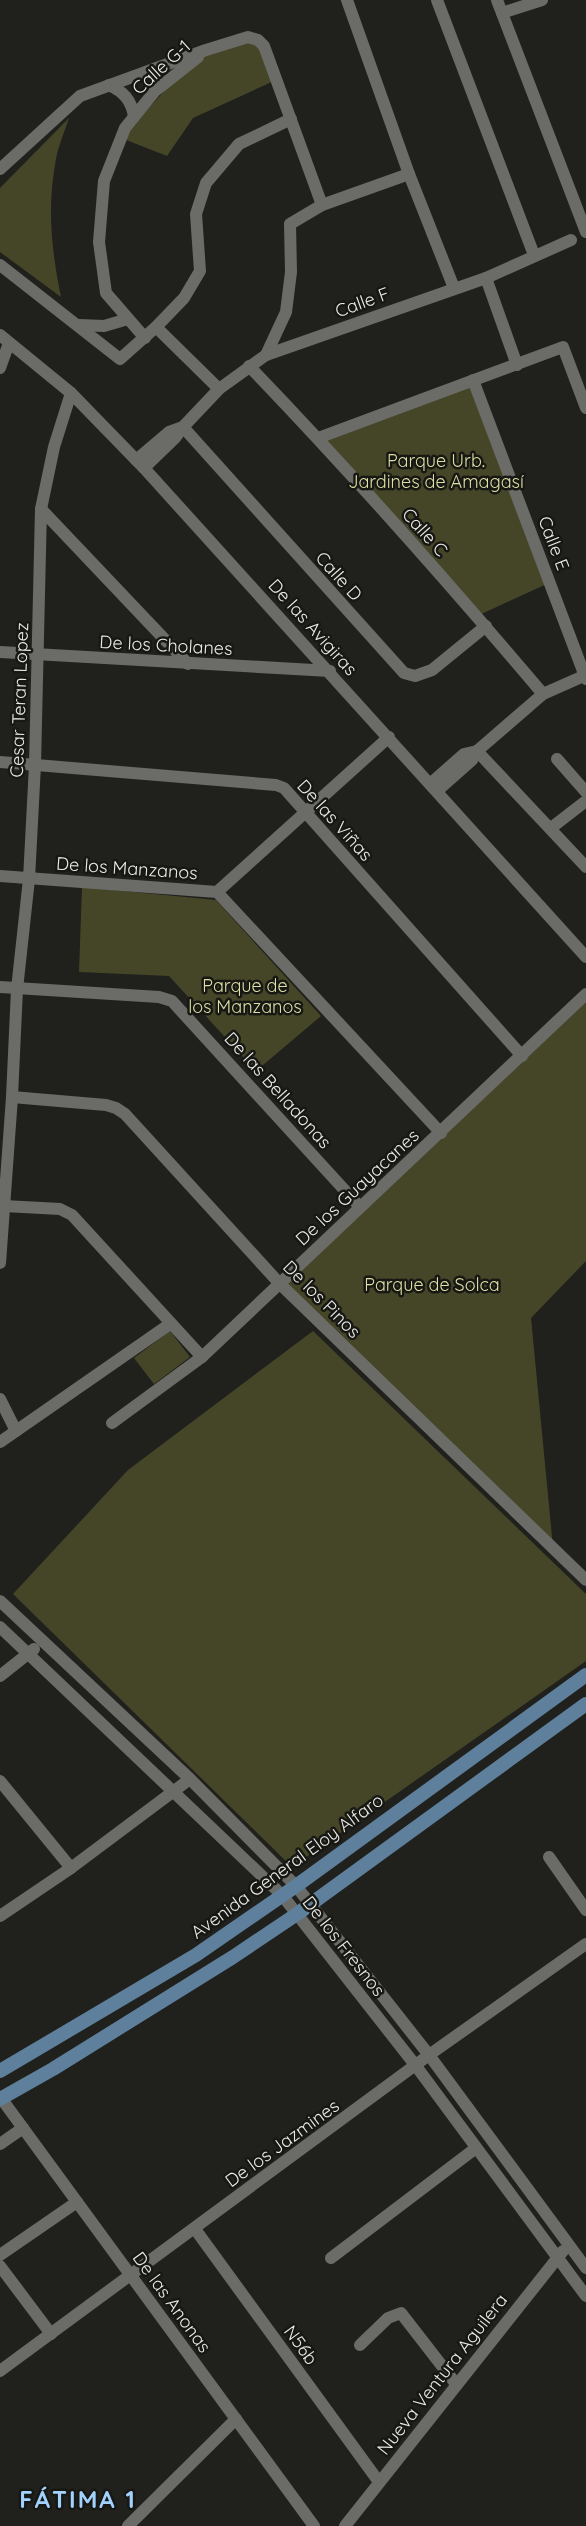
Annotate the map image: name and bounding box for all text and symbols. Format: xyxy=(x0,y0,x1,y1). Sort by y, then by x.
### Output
street label: Calle G-1 xyxy=(127,35,195,99)
street label: Calle F xyxy=(332,282,392,322)
park label: Parque Urb. Jardines de Amagasí xyxy=(348,449,524,493)
street label: Calle C xyxy=(397,503,453,561)
street label: Calle E xyxy=(533,513,575,573)
street label: Calle D xyxy=(311,546,367,606)
street label: De las Avigiras xyxy=(264,574,362,680)
street label: Cesar Teran Lopez xyxy=(5,622,33,778)
street label: De los Cholanes xyxy=(99,630,233,660)
street label: De las Viñas xyxy=(292,774,378,866)
street label: De los Manzanos xyxy=(55,852,199,884)
park label: Parque de los Manzanos xyxy=(188,974,302,1018)
street label: De las Belladonas xyxy=(220,1027,336,1153)
street label: De los Guayacanes xyxy=(291,1124,423,1250)
street label: De los Pinos xyxy=(278,1255,366,1343)
park label: Parque de Solca xyxy=(364,1273,500,1296)
street label: Avenida General Eloy Alfaro xyxy=(186,1788,388,1944)
street label: De los Fresnos xyxy=(298,1891,390,2001)
street label: De los Jazmines xyxy=(220,2094,344,2192)
street label: De las Anonas xyxy=(128,2247,216,2357)
street label: Nueva Ventura Aguilera xyxy=(372,2289,512,2459)
street label: N56b xyxy=(279,2321,323,2369)
district label: FÁTIMA 1 xyxy=(19,2484,137,2514)

